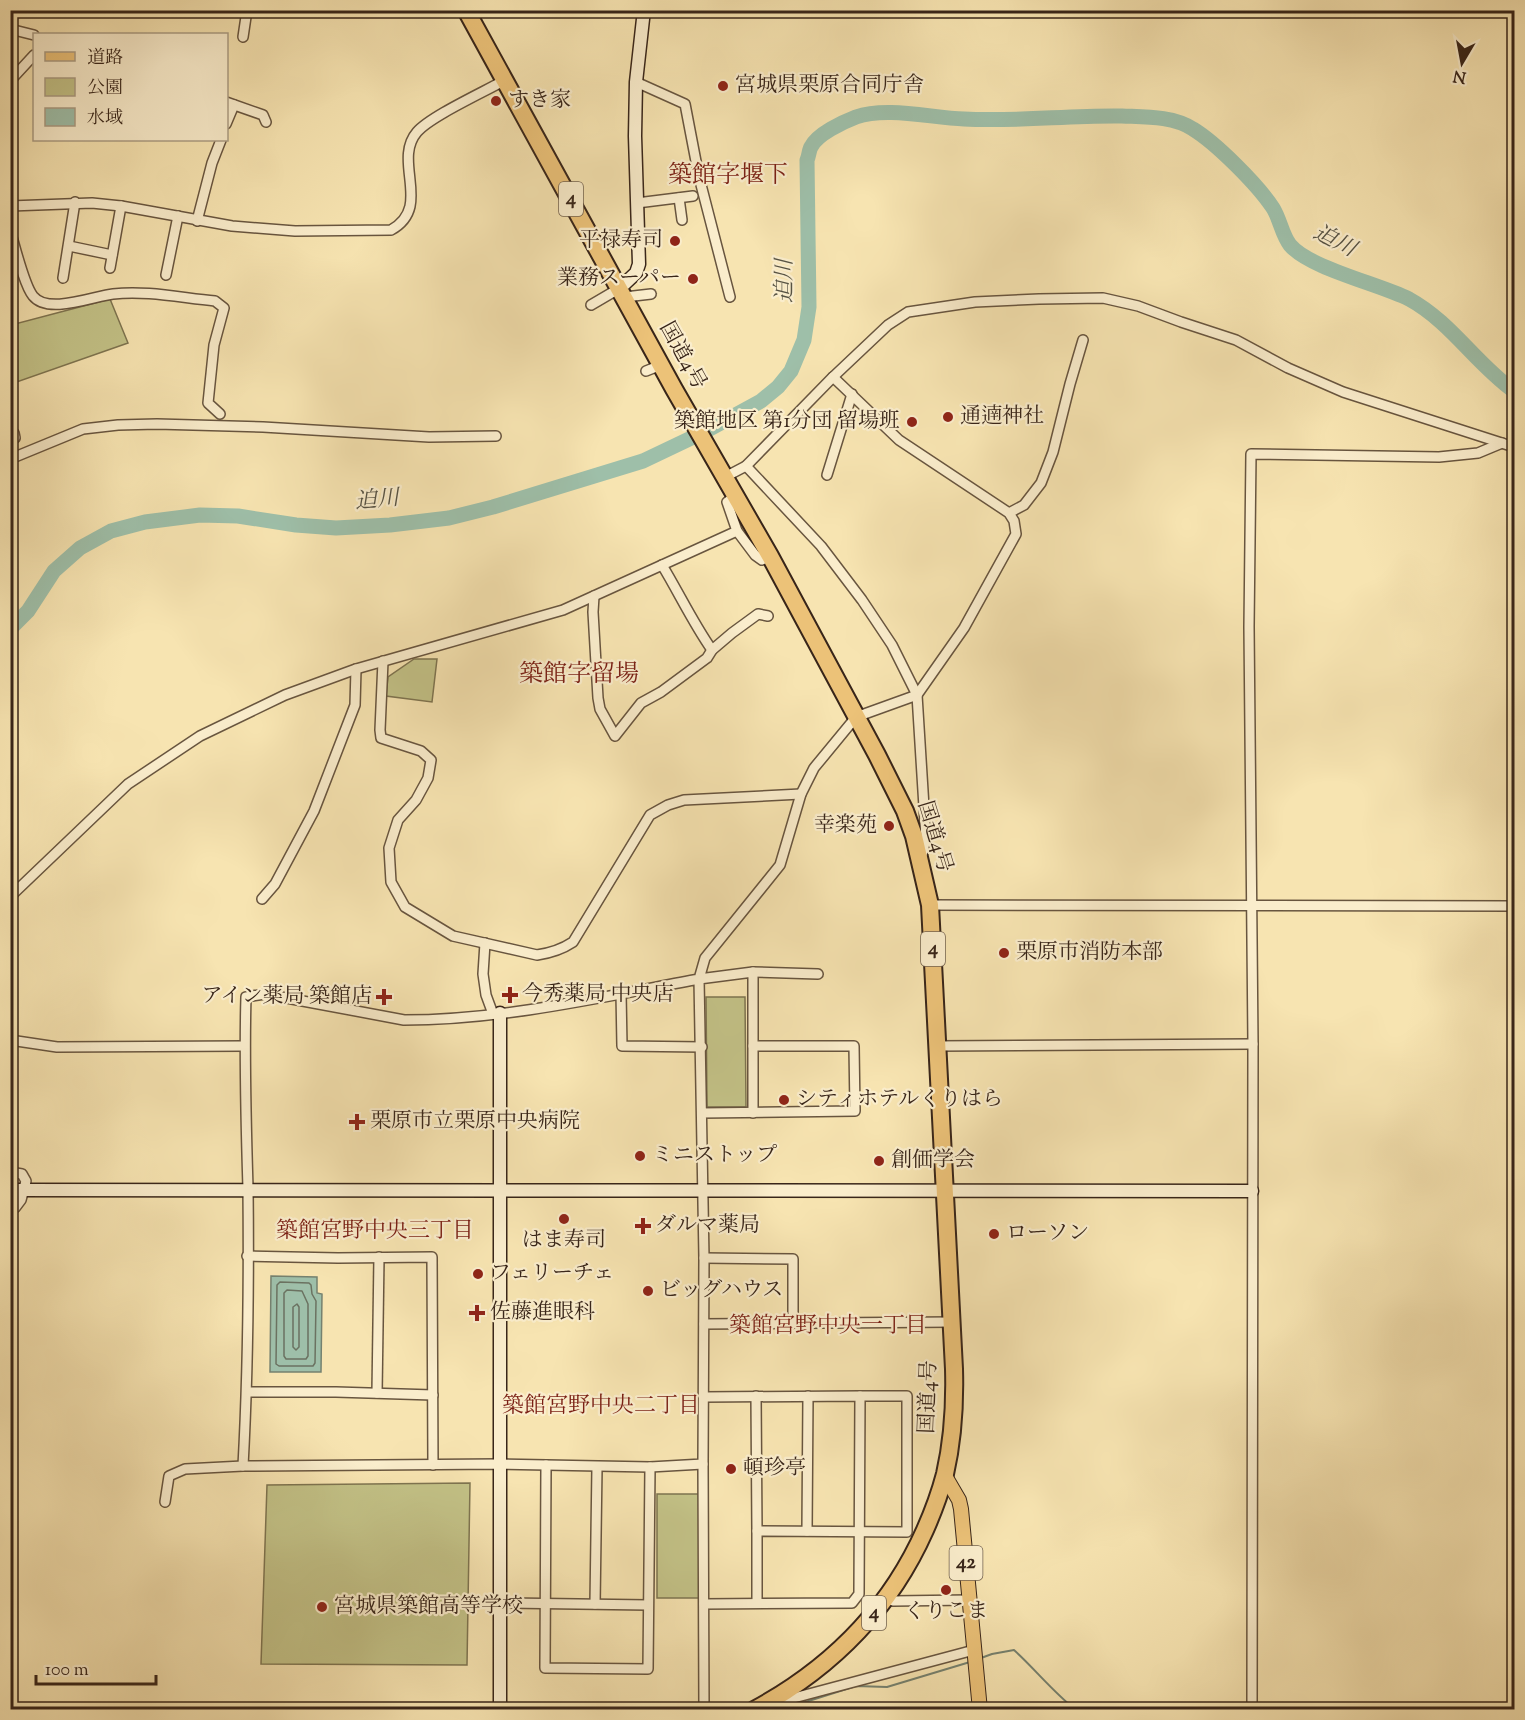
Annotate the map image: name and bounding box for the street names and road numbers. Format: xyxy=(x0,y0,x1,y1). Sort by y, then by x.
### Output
road number: 4 xyxy=(559,182,583,216)
street label: 国道4号 xyxy=(651,317,713,395)
street label: 国道4号 xyxy=(909,797,959,877)
road number: 4 xyxy=(921,932,945,966)
street label: 国道4号 xyxy=(913,1360,945,1434)
road number: 42 xyxy=(950,1546,982,1580)
road number: 4 xyxy=(862,1596,886,1630)

